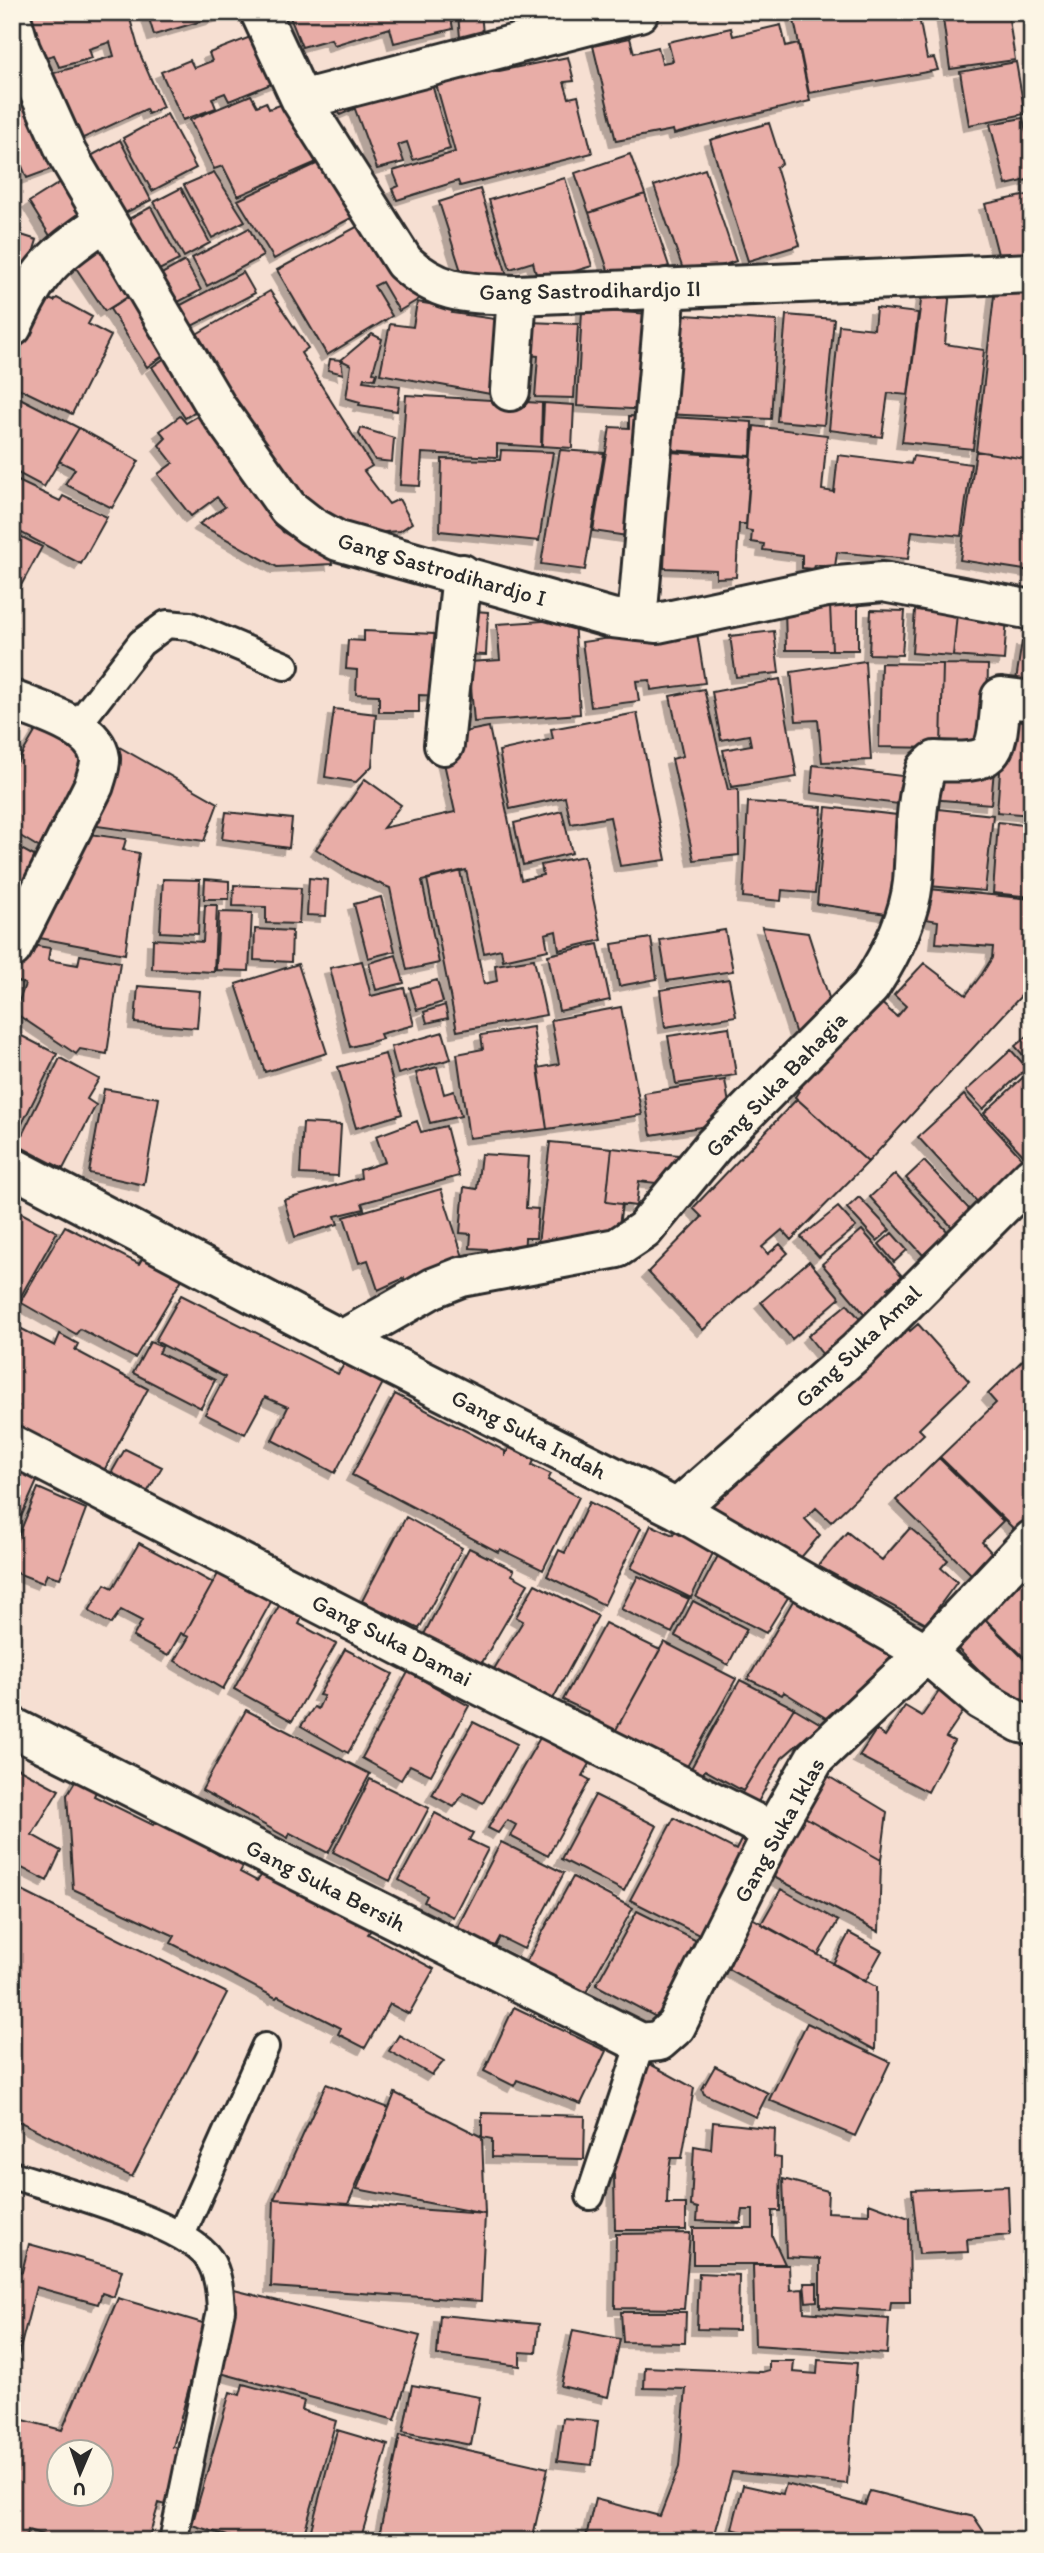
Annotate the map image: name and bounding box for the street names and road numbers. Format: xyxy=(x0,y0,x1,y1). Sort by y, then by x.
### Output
street label: Gang Sastrodihardjo II xyxy=(479,274,701,306)
street label: Gang Sastrodihardjo I xyxy=(334,526,550,612)
street label: Gang Suka Bahagia xyxy=(699,1005,853,1163)
street label: Gang Suka Amal xyxy=(789,1278,927,1413)
street label: Gang Suka Indah xyxy=(447,1383,611,1485)
street label: Gang Suka Damai xyxy=(307,1588,477,1692)
street label: Gang Suka Iklas xyxy=(728,1753,830,1907)
street label: Gang Suka Bersih xyxy=(241,1833,411,1937)

